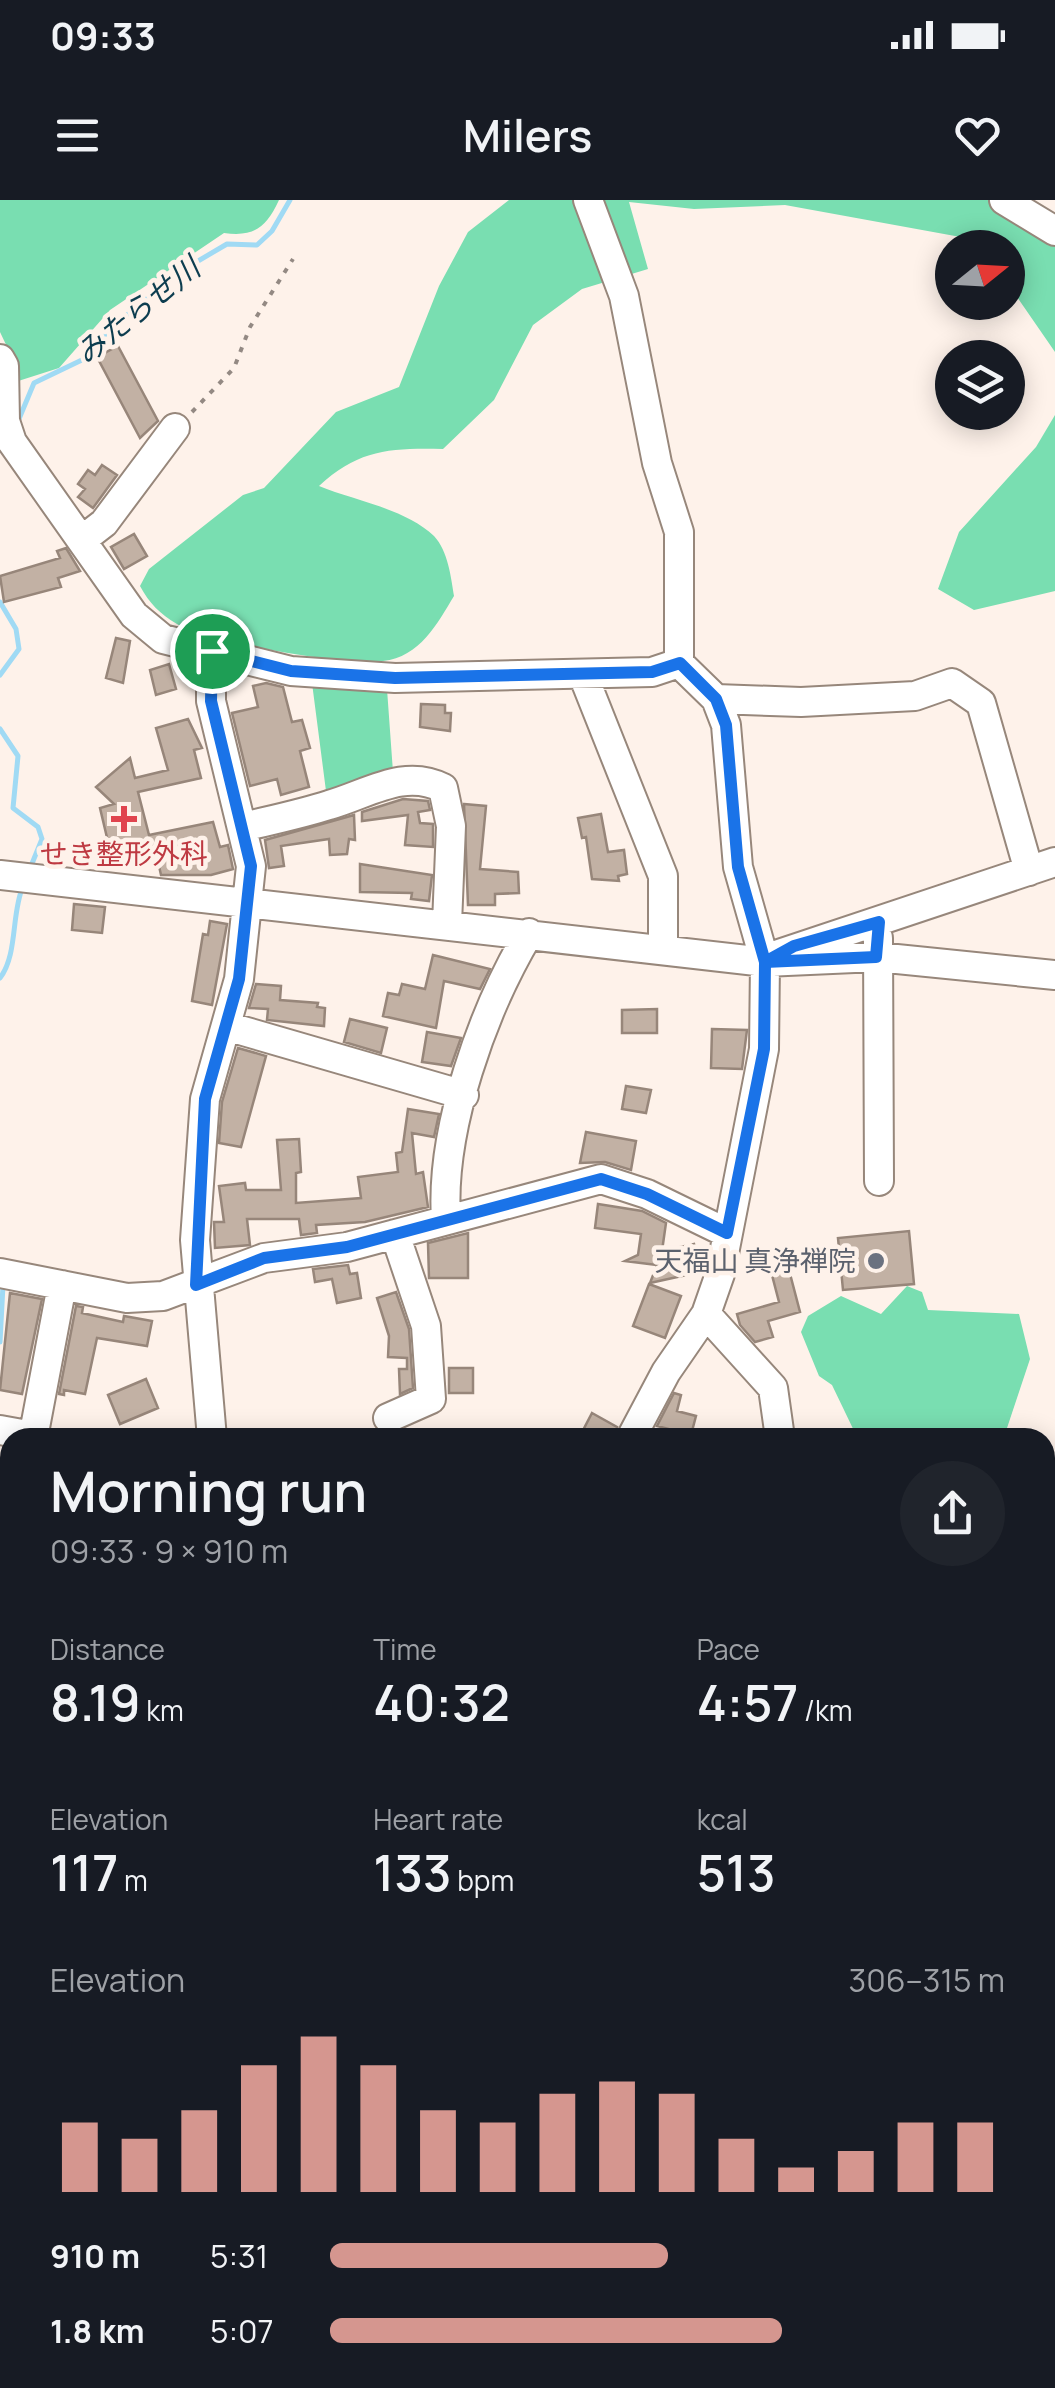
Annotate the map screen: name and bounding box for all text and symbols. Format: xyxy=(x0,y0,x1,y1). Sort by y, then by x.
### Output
text: 09:33 xyxy=(50,9,156,61)
text: Milers xyxy=(463,104,592,166)
icon: menu xyxy=(50,108,105,163)
icon: heart xyxy=(950,108,1005,163)
north arrow xyxy=(935,230,1025,320)
map controls xyxy=(935,230,1025,430)
water label: みたらせ川 xyxy=(66,245,210,373)
button: layers xyxy=(935,340,1025,430)
pin xyxy=(170,609,255,694)
icon: arrive xyxy=(185,624,240,679)
marker: せき整形外科 xyxy=(111,806,137,832)
place label: せき整形外科 xyxy=(40,834,208,872)
place label: 天福山 真浄禅院 xyxy=(654,1241,856,1279)
marker: 天福山 真浄禅院 xyxy=(865,1250,887,1272)
text: Morning run xyxy=(50,1453,367,1529)
button: share xyxy=(900,1461,1005,1566)
text: 09:33 · 9 × 910 m xyxy=(50,1529,288,1573)
text: Distance xyxy=(50,1630,165,1668)
text: Time xyxy=(373,1630,437,1668)
text: Pace xyxy=(697,1630,760,1668)
text: 8.19 xyxy=(50,1668,141,1736)
text: 40:32 xyxy=(373,1668,510,1736)
text: 4:57 xyxy=(697,1668,799,1736)
text: km xyxy=(141,1691,184,1729)
text: /km xyxy=(799,1691,853,1729)
text: Elevation xyxy=(50,1800,168,1838)
text: Heart rate xyxy=(373,1800,503,1838)
text: kcal xyxy=(697,1800,748,1838)
text: 117 xyxy=(50,1838,118,1906)
text: 133 xyxy=(373,1838,452,1906)
text: 513 xyxy=(697,1838,776,1906)
text: m xyxy=(118,1861,148,1899)
text: bpm xyxy=(452,1861,514,1899)
text: Elevation xyxy=(50,1958,185,2002)
text: 306–315 m xyxy=(848,1958,1005,2002)
text: 910 m xyxy=(50,2234,140,2278)
text: 5:31 xyxy=(210,2234,268,2278)
text: 1.8 km xyxy=(50,2309,144,2353)
text: 5:07 xyxy=(210,2309,274,2353)

